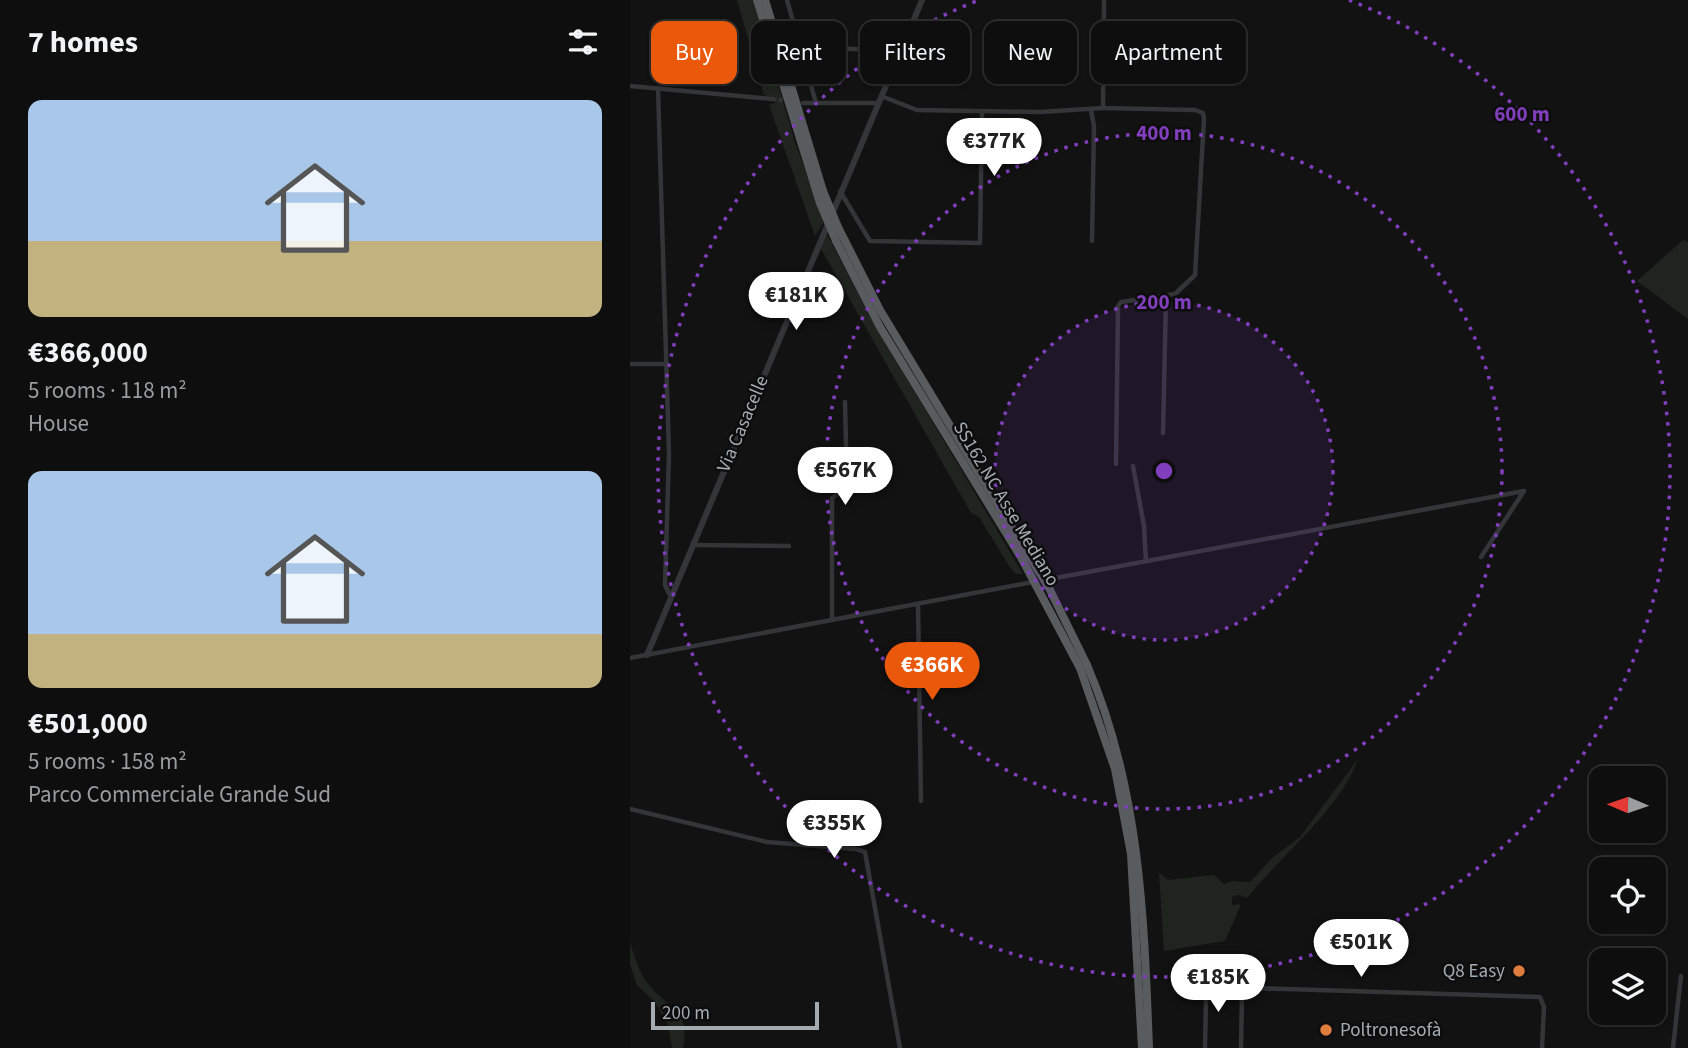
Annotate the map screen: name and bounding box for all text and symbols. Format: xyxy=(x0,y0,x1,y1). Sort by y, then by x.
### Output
text: 7 homes xyxy=(28,21,138,64)
chip: Buy xyxy=(651,21,737,84)
chip: Rent xyxy=(751,21,846,84)
chip: Filters xyxy=(860,21,970,84)
chip: New xyxy=(984,21,1077,84)
chip: Apartment xyxy=(1091,21,1246,84)
icon: filters xyxy=(564,23,602,61)
text: 600 m xyxy=(1494,99,1550,129)
pin: €377K xyxy=(945,118,1043,178)
text: 400 m xyxy=(1136,118,1192,148)
text: €377K xyxy=(963,124,1025,157)
icon: home xyxy=(252,145,378,271)
pin: €181K xyxy=(747,272,845,332)
text: €181K xyxy=(765,278,827,311)
text: 200 m xyxy=(1136,287,1192,317)
text: €366,000 xyxy=(28,331,148,374)
street label: Via Casacelle xyxy=(711,371,775,477)
text: 5 rooms · 118 m² xyxy=(28,374,187,407)
text: House xyxy=(28,407,89,440)
street label: SS162 NC Asse Mediano xyxy=(946,417,1066,591)
pin: €567K xyxy=(796,448,894,507)
text: €567K xyxy=(814,453,876,486)
centre of rings xyxy=(1152,459,1176,483)
icon: home xyxy=(252,516,378,642)
pin: €366K xyxy=(883,642,981,702)
text: €366K xyxy=(901,648,963,681)
text: €501,000 xyxy=(28,702,148,745)
text: 5 rooms · 158 m² xyxy=(28,745,187,778)
north arrow xyxy=(1589,766,1666,844)
map controls xyxy=(1589,766,1666,1025)
text: Parco Commerciale Grande Sud xyxy=(28,778,331,811)
pin: €355K xyxy=(785,800,883,860)
text: €355K xyxy=(803,806,865,839)
button: locate xyxy=(1589,857,1666,934)
pin: €501K xyxy=(1312,920,1410,979)
text: €501K xyxy=(1330,925,1392,958)
button: layers xyxy=(1589,948,1666,1025)
pin: €185K xyxy=(1169,954,1267,1014)
place label: Q8 Easy xyxy=(1443,958,1505,985)
text: €185K xyxy=(1187,960,1249,993)
marker: Q8 Easy xyxy=(1511,963,1527,979)
scale bar xyxy=(651,999,819,1031)
text: 200 m xyxy=(662,1000,710,1027)
place label: Poltronesofà xyxy=(1340,1017,1441,1044)
marker: Poltronesofà xyxy=(1318,1022,1334,1038)

